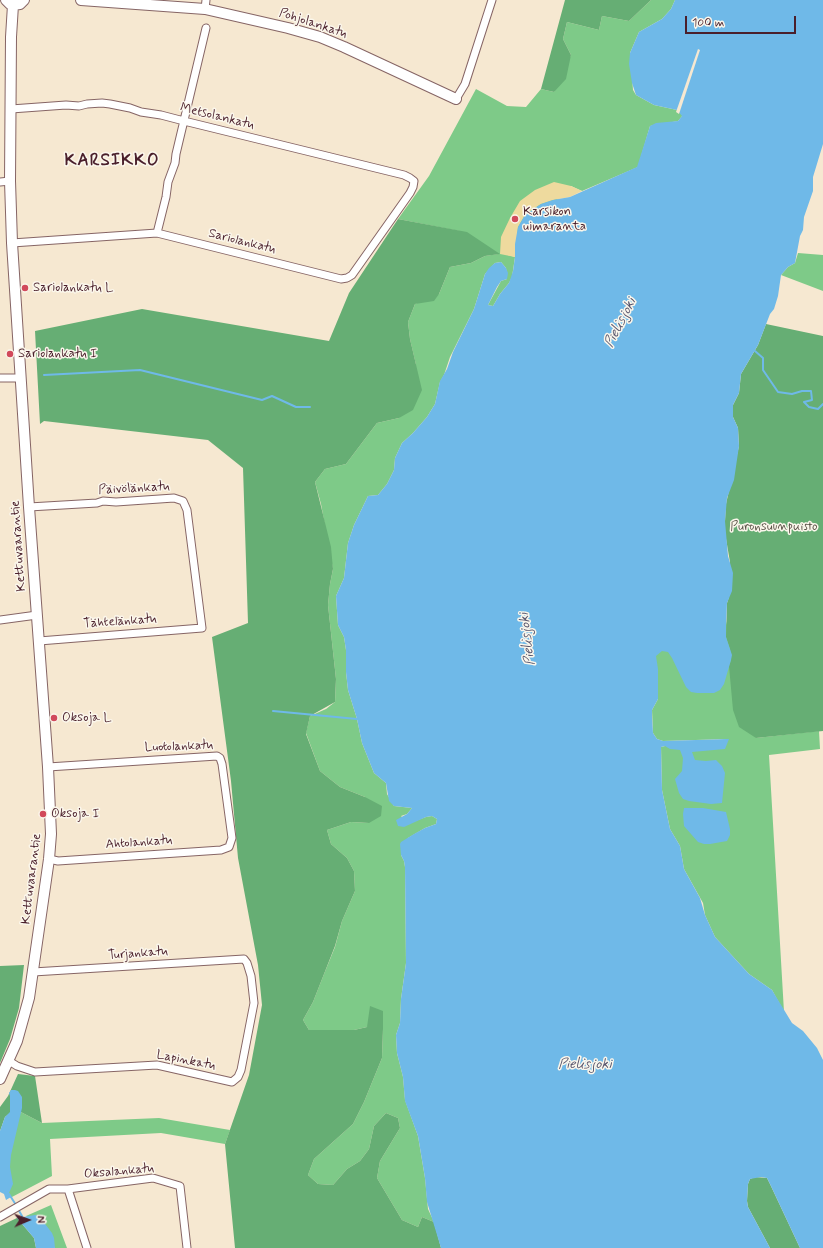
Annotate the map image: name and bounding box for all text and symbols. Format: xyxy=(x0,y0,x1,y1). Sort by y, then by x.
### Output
street label: Pohjolankatu xyxy=(277,6,349,42)
scale bar xyxy=(687,8,798,34)
text: 100 m xyxy=(692,15,724,31)
street label: Metsolankatu xyxy=(178,100,256,134)
district label: KARSIKKO xyxy=(65,151,159,171)
place label: Karsikon uimaranta xyxy=(523,204,586,235)
marker: Karsikon uimaranta xyxy=(510,214,520,224)
street label: Sariolankatu xyxy=(207,226,277,258)
place label: Sariolankatu L xyxy=(33,280,113,296)
marker: Sariolankatu L xyxy=(20,283,30,293)
water label: Pielisjoki xyxy=(601,295,641,351)
place label: Sariolankatu I xyxy=(18,346,97,362)
marker: Sariolankatu I xyxy=(5,349,15,359)
street label: Päivölänkatu xyxy=(98,479,170,499)
street label: Kettuvaarantie xyxy=(8,500,30,592)
park label: Puronsuunpuisto xyxy=(730,519,818,535)
water label: Pielisjoki xyxy=(516,611,540,667)
street label: Tähtelänkatu xyxy=(83,612,157,632)
place label: Oksoja L xyxy=(62,710,111,726)
marker: Oksoja L xyxy=(49,713,59,723)
street label: Luotolankatu xyxy=(144,738,214,756)
place label: Oksoja I xyxy=(51,806,99,822)
marker: Oksoja I xyxy=(38,809,48,819)
street label: Kettuvaarantie xyxy=(19,833,45,925)
street label: Ahtolankatu xyxy=(105,833,173,853)
street label: Turjankatu xyxy=(108,944,168,964)
street label: Lapinkatu xyxy=(155,1048,217,1074)
water label: Pielisjoki xyxy=(558,1057,612,1073)
street label: Oksalankatu xyxy=(83,1161,155,1183)
north arrow xyxy=(8,1200,48,1240)
text: N xyxy=(33,1216,47,1223)

